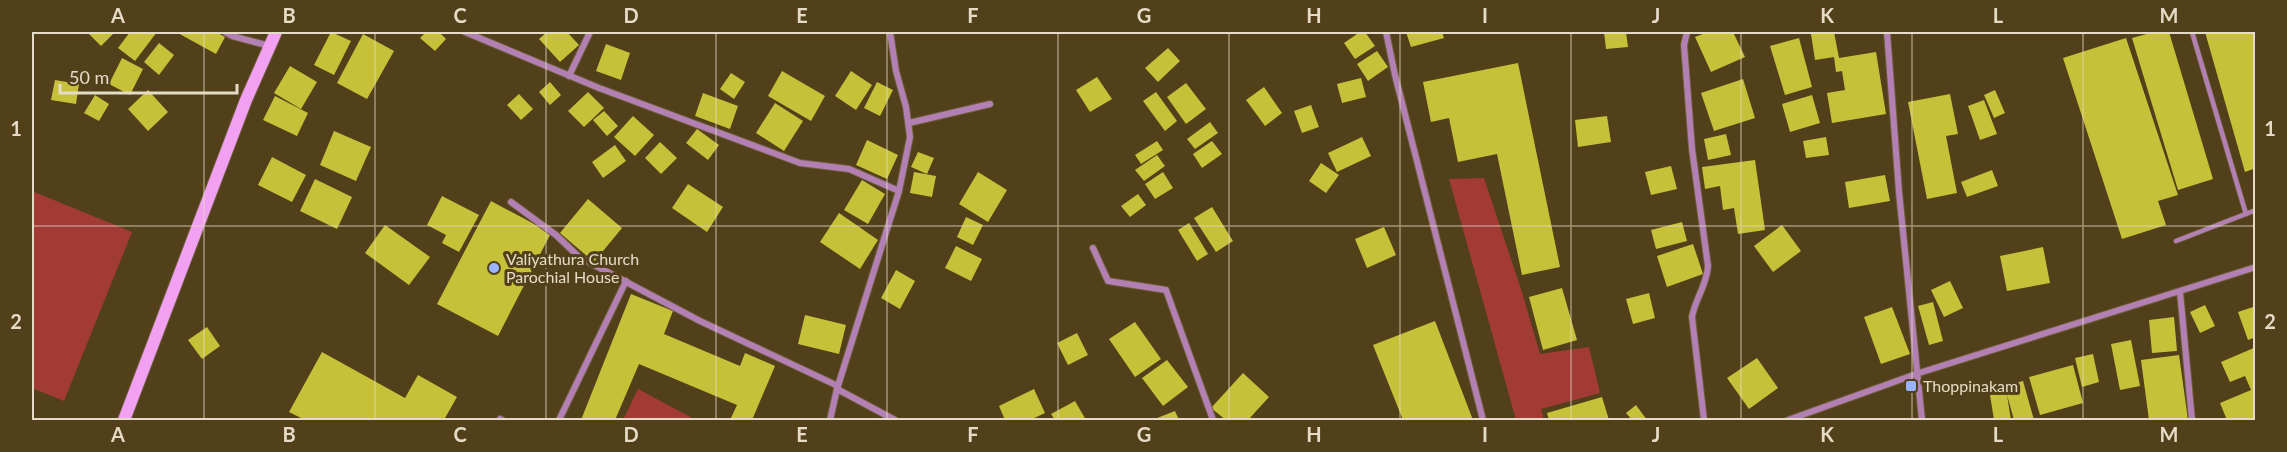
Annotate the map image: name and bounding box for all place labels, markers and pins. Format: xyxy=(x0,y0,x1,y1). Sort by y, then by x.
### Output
place label: Valiyathura Church Parochial House xyxy=(506,249,639,286)
marker: Valiyathura Church Parochial House xyxy=(487,261,501,275)
place label: Thoppinakam xyxy=(1923,376,2018,395)
marker: Thoppinakam xyxy=(1904,379,1918,393)

